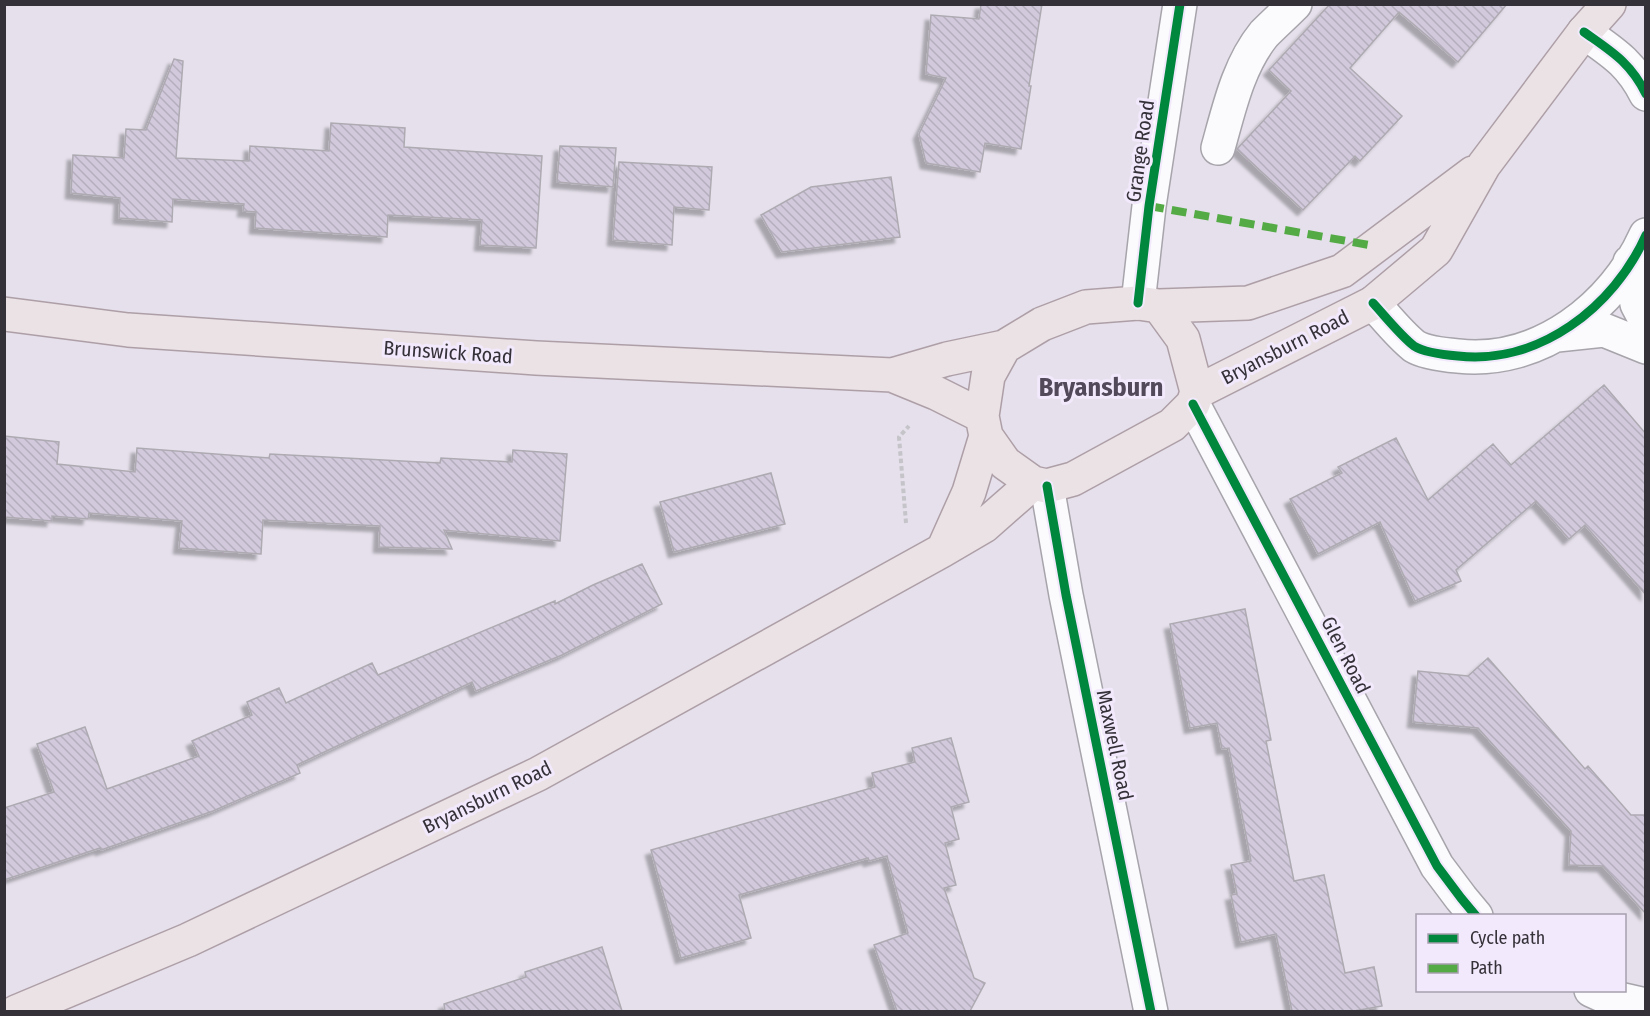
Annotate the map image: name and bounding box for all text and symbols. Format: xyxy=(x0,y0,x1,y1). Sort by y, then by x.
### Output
street label: Grange Road xyxy=(1121,98,1159,204)
street label: Bryansburn Road xyxy=(1217,304,1353,390)
street label: Brunswick Road xyxy=(383,336,513,368)
district label: Bryansburn xyxy=(1039,372,1163,403)
street label: Glen Road xyxy=(1316,612,1376,698)
street label: Maxwell Road xyxy=(1092,687,1138,803)
street label: Bryansburn Road xyxy=(419,755,555,839)
legend xyxy=(1416,914,1626,992)
text: Cycle path xyxy=(1470,927,1545,949)
text: Path xyxy=(1470,957,1503,979)

